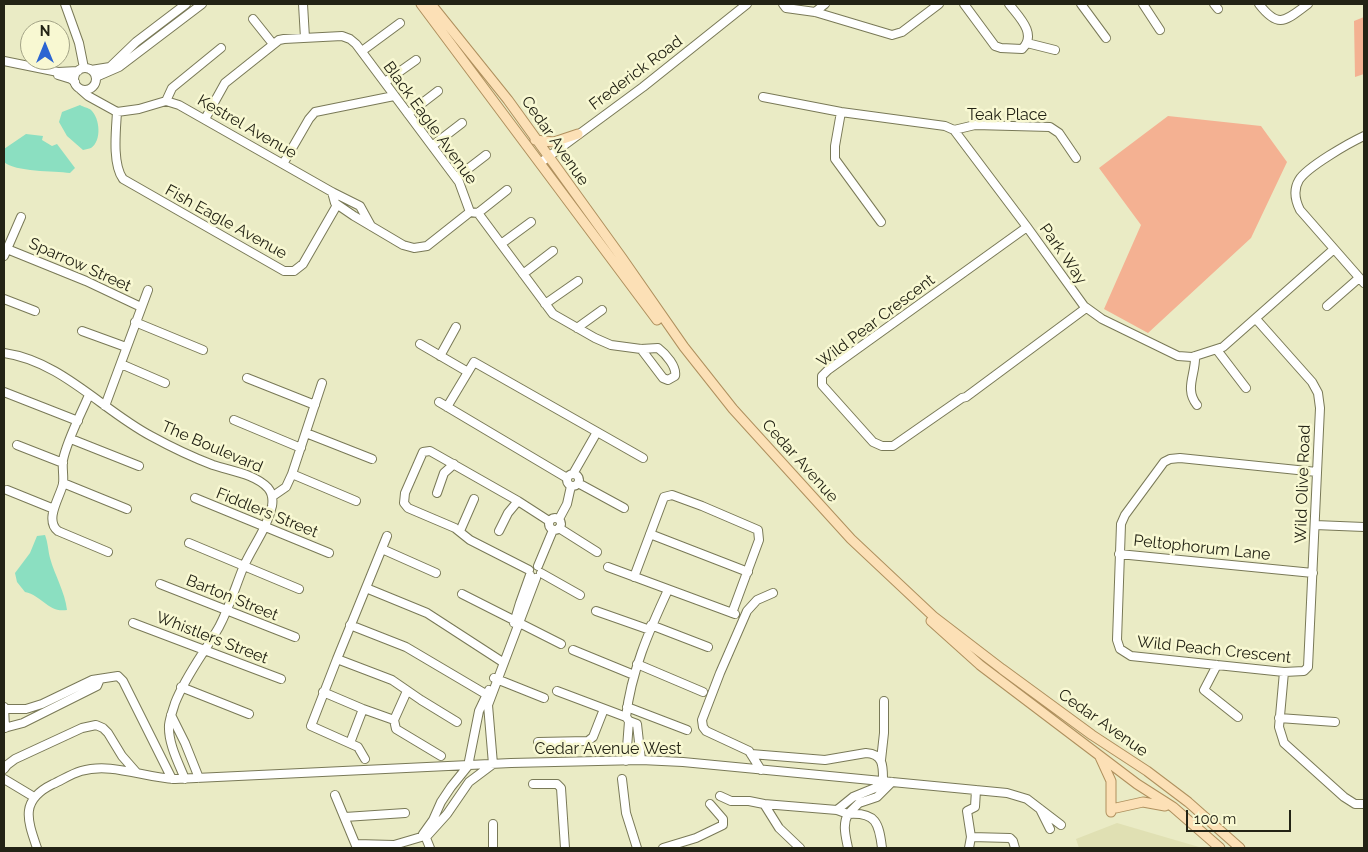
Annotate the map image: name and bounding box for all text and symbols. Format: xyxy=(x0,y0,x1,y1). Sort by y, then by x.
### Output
north arrow xyxy=(20,20,70,70)
text: N xyxy=(40,23,50,39)
street label: Frederick Road xyxy=(586,32,686,114)
street label: Black Eagle Avenue xyxy=(379,58,481,188)
street label: Kestrel Avenue xyxy=(194,91,300,163)
street label: Cedar Avenue xyxy=(517,93,593,189)
street label: Teak Place xyxy=(967,105,1047,125)
street label: Fish Eagle Avenue xyxy=(162,181,290,263)
street label: Park Way xyxy=(1035,220,1091,288)
street label: Sparrow Street xyxy=(26,234,134,296)
street label: Wild Pear Crescent xyxy=(813,270,939,372)
street label: Cedar Avenue xyxy=(758,416,842,506)
street label: The Boulevard xyxy=(158,417,266,477)
street label: Wild Olive Road xyxy=(1291,424,1315,544)
street label: Fiddlers Street xyxy=(213,484,321,542)
street label: Peltophorum Lane xyxy=(1133,531,1271,565)
street label: Barton Street xyxy=(183,571,281,625)
street label: Whistlers Street xyxy=(153,608,271,668)
street label: Wild Peach Crescent xyxy=(1136,632,1292,668)
street label: Cedar Avenue xyxy=(1055,685,1151,761)
street label: Cedar Avenue West xyxy=(534,739,682,759)
scale bar xyxy=(1188,800,1293,832)
text: 100 m xyxy=(1194,810,1236,828)

